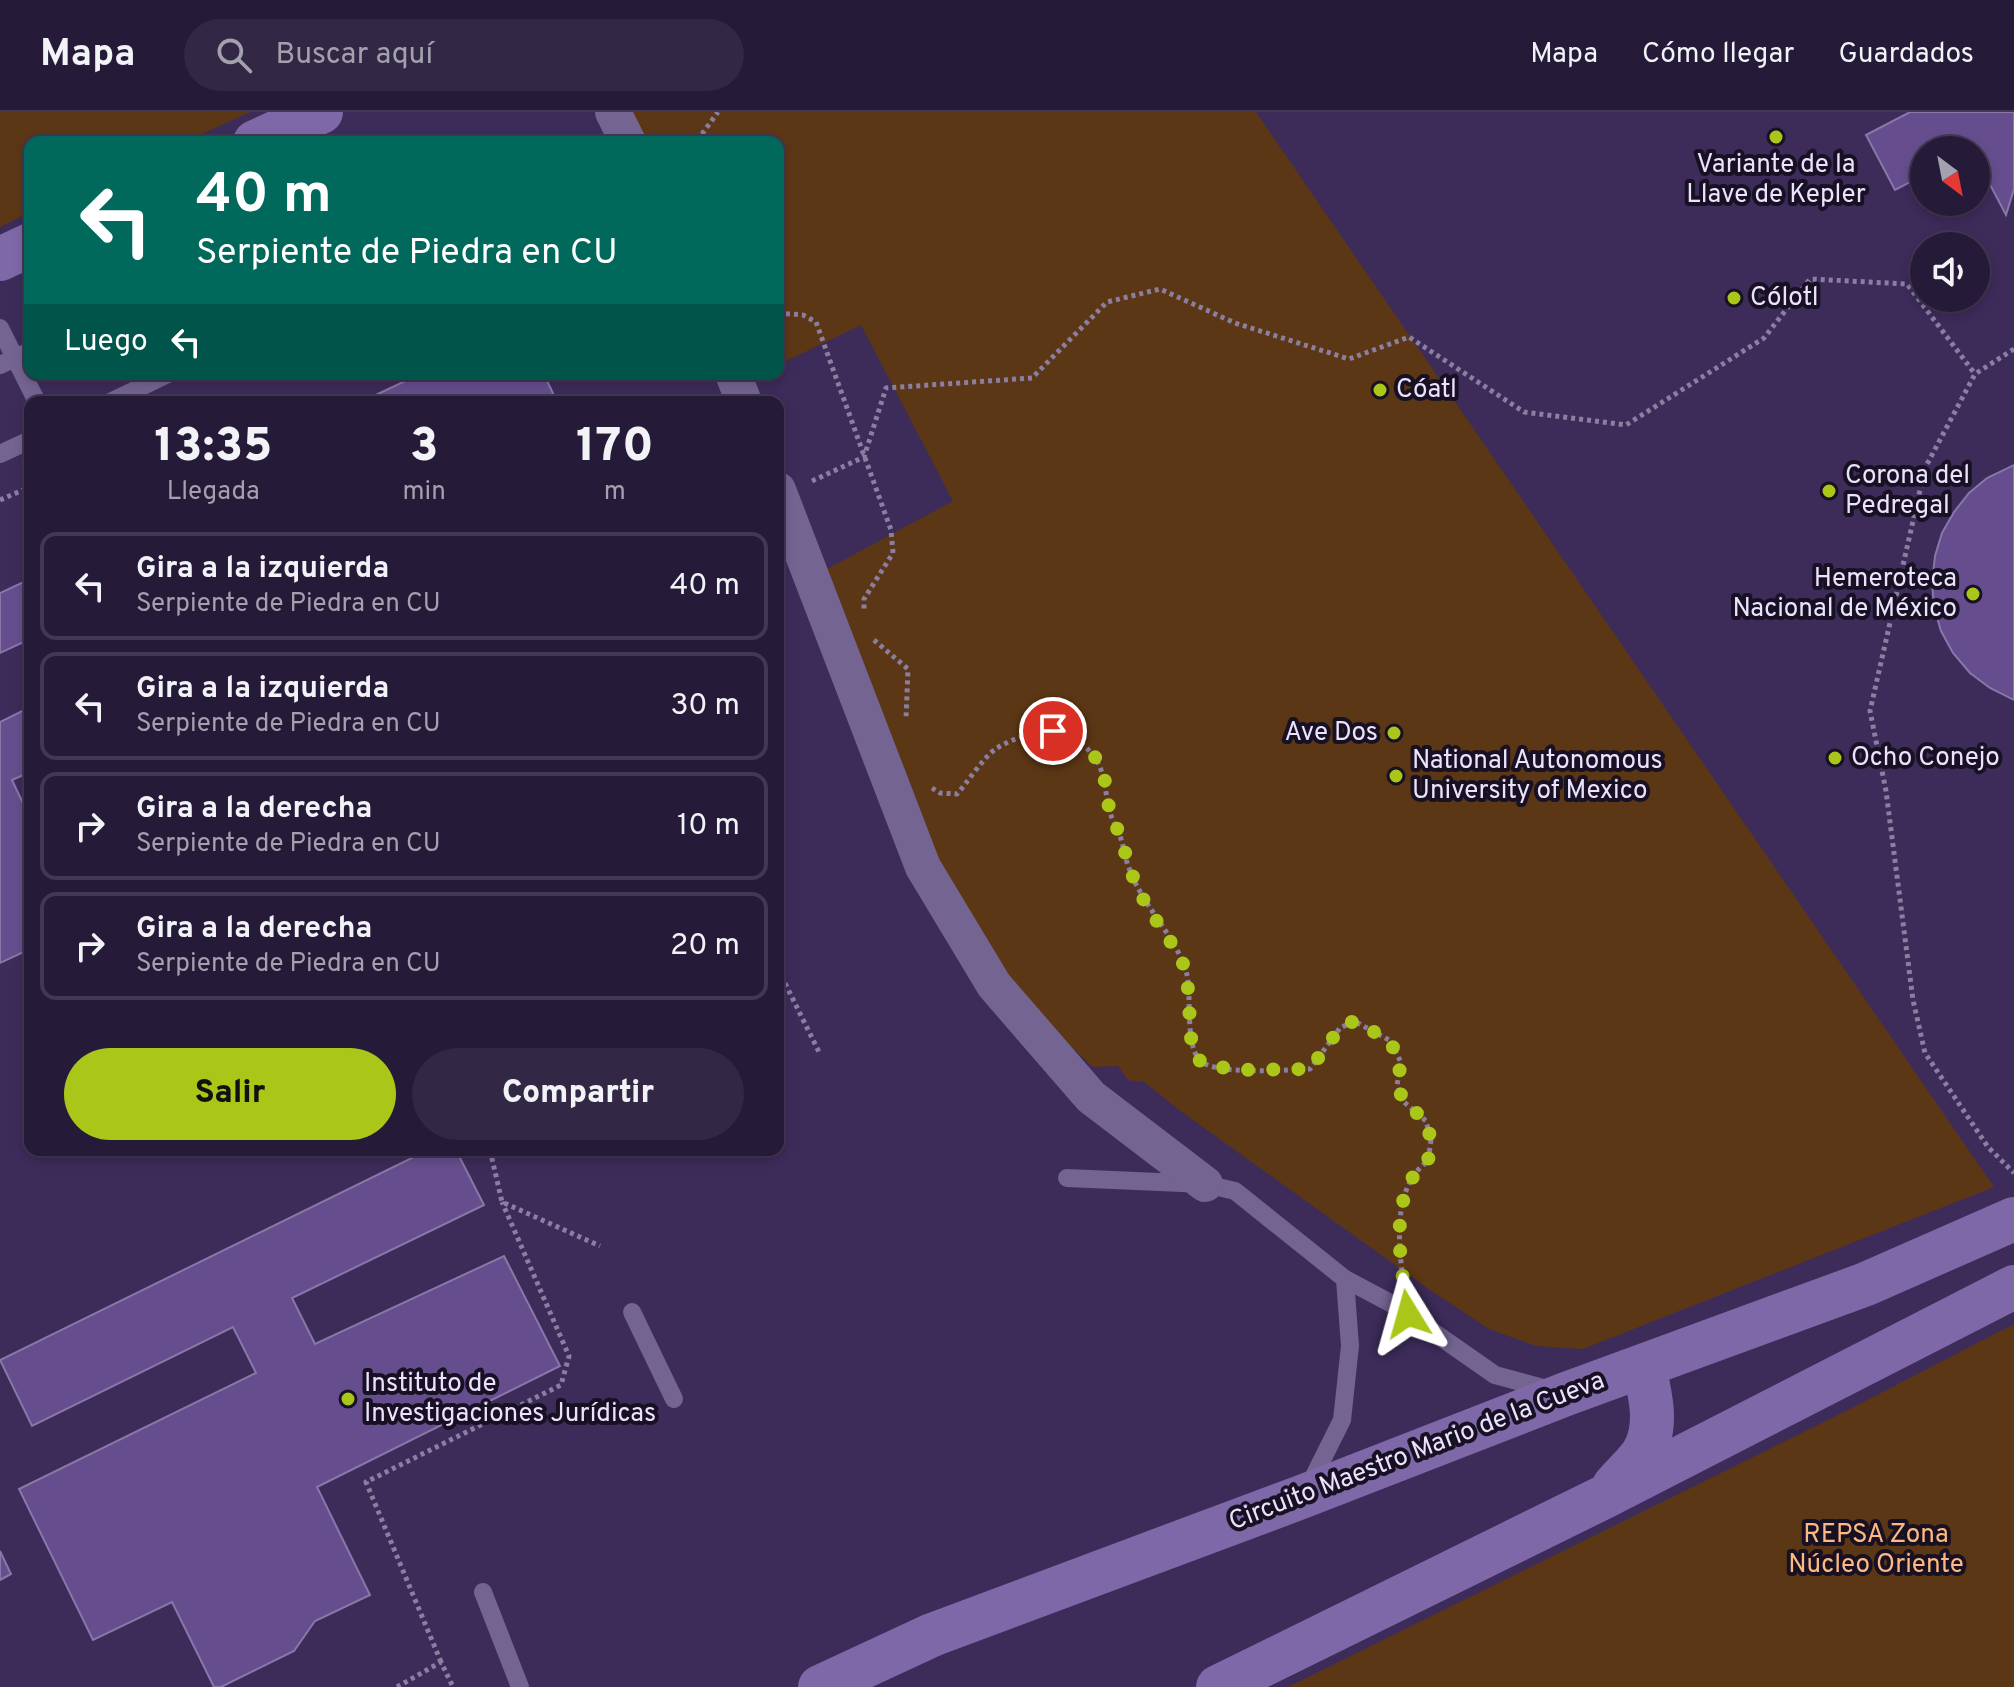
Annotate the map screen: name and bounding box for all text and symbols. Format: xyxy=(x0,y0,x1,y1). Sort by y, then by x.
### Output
search box xyxy=(184,19,744,91)
text: Mapa xyxy=(40,31,136,80)
icon: search xyxy=(212,33,256,77)
text: Buscar aquí xyxy=(276,37,433,74)
text: Mapa xyxy=(1530,37,1598,73)
text: Cómo llegar xyxy=(1642,37,1794,73)
text: Guardados xyxy=(1838,37,1974,73)
marker: Variante de la Llave de Kepler xyxy=(1767,128,1785,146)
north arrow xyxy=(1910,136,1990,216)
map controls xyxy=(1910,136,1990,312)
place label: Variante de la Llave de Kepler xyxy=(1686,149,1866,212)
text: 40 m xyxy=(196,162,332,232)
icon: left xyxy=(64,168,168,272)
text: Serpiente de Piedra en CU xyxy=(196,231,618,277)
button: sound xyxy=(1910,232,1990,312)
place label: Cólotl xyxy=(1750,282,1819,315)
marker: Cólotl xyxy=(1725,289,1743,307)
icon: left xyxy=(164,320,208,364)
text: Luego xyxy=(64,324,148,361)
place label: Cóatl xyxy=(1396,374,1457,407)
marker: Cóatl xyxy=(1371,381,1389,399)
text: 13:35 xyxy=(154,418,272,478)
text: 3 xyxy=(410,418,439,478)
text: 170 xyxy=(576,418,654,478)
place label: Corona del Pedregal xyxy=(1845,460,1970,523)
text: Llegada xyxy=(167,476,260,509)
text: min xyxy=(403,476,446,509)
text: m xyxy=(604,476,626,509)
marker: Corona del Pedregal xyxy=(1820,482,1838,500)
text: Gira a la izquierda xyxy=(136,551,389,588)
place label: Hemeroteca Nacional de México xyxy=(1733,563,1957,626)
icon: left xyxy=(68,564,112,608)
text: 40 m xyxy=(670,568,740,605)
marker: Hemeroteca Nacional de México xyxy=(1964,585,1982,603)
text: Serpiente de Piedra en CU xyxy=(136,588,441,621)
text: Gira a la izquierda xyxy=(136,671,389,708)
icon: left xyxy=(68,684,112,728)
text: 30 m xyxy=(671,688,740,725)
pin xyxy=(1019,697,1087,765)
text: Serpiente de Piedra en CU xyxy=(136,708,441,741)
icon: arrive xyxy=(1031,709,1075,753)
place label: Ave Dos xyxy=(1284,717,1378,750)
marker: Ave Dos xyxy=(1385,724,1403,742)
place label: Ocho Conejo xyxy=(1851,742,2000,775)
place label: National Autonomous University of Mexico xyxy=(1412,745,1663,808)
marker: Ocho Conejo xyxy=(1826,749,1844,767)
marker: National Autonomous University of Mexico xyxy=(1387,767,1405,785)
text: Gira a la derecha xyxy=(136,791,372,828)
icon: right xyxy=(68,804,112,848)
text: 10 m xyxy=(677,808,740,845)
text: Serpiente de Piedra en CU xyxy=(136,828,441,861)
text: Gira a la derecha xyxy=(136,911,372,948)
icon: right xyxy=(68,924,112,968)
text: 20 m xyxy=(670,928,740,965)
text: Serpiente de Piedra en CU xyxy=(136,948,441,981)
button: Salir xyxy=(64,1048,396,1140)
button: Compartir xyxy=(412,1048,744,1140)
position arrow xyxy=(1366,1272,1450,1356)
street label: Circuito Maestro Mario de la Cueva xyxy=(1225,1365,1609,1539)
place label: Instituto de Investigaciones Jurídicas xyxy=(364,1368,656,1431)
marker: Instituto de Investigaciones Jurídicas xyxy=(339,1390,357,1408)
park label: REPSA Zona Núcleo Oriente xyxy=(1788,1519,1964,1582)

